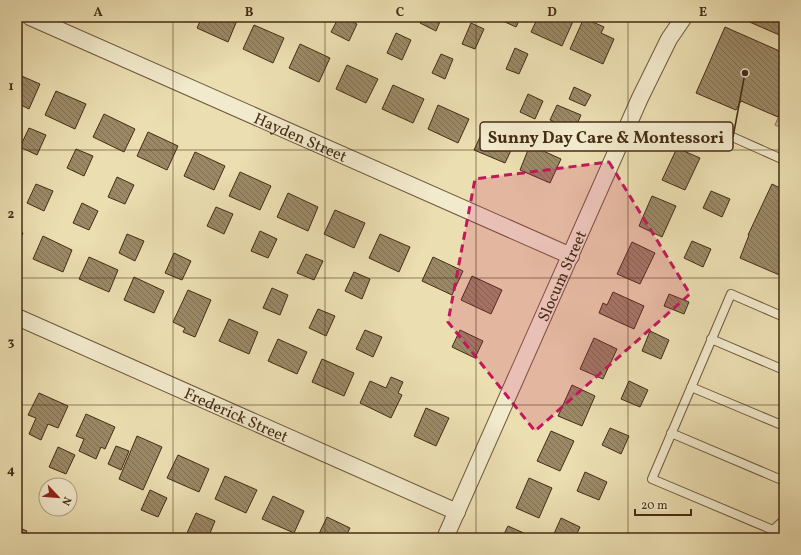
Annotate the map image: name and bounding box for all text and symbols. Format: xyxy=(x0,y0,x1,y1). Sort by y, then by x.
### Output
text: A xyxy=(93,4,103,22)
text: B xyxy=(245,4,254,22)
text: C xyxy=(396,4,404,22)
text: D xyxy=(547,4,557,22)
text: E xyxy=(699,4,707,22)
text: 1 xyxy=(8,78,14,96)
street label: Hayden Street xyxy=(250,108,350,169)
callout: Sunny Day Care & Montessori xyxy=(480,122,733,151)
text: Sunny Day Care & Montessori xyxy=(488,127,724,150)
text: 2 xyxy=(8,206,15,224)
street label: Slocum Street xyxy=(533,227,593,326)
text: 3 xyxy=(8,334,15,352)
street label: Frederick Street xyxy=(180,383,291,449)
text: 4 xyxy=(7,462,15,480)
north arrow xyxy=(38,477,78,517)
scale bar xyxy=(635,491,691,517)
text: N xyxy=(57,494,74,508)
text: 20 m xyxy=(641,498,668,514)

